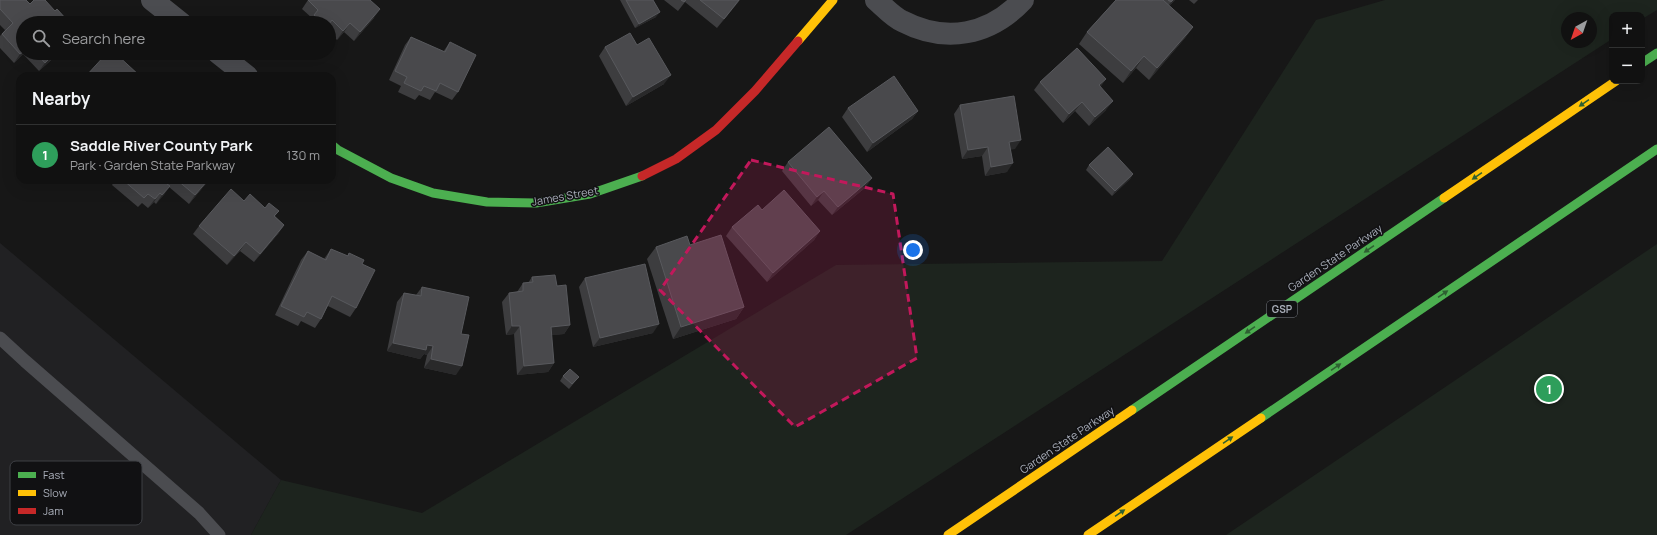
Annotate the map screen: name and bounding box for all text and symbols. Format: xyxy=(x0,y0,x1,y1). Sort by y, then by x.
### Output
north arrow xyxy=(1561,12,1597,48)
map controls xyxy=(1609,12,1645,84)
button: + xyxy=(1609,12,1645,48)
search box xyxy=(16,16,336,60)
icon: search xyxy=(30,27,52,49)
text: Search here xyxy=(62,28,145,49)
button: − xyxy=(1609,48,1645,84)
text: Nearby xyxy=(32,87,90,110)
one-way arrow xyxy=(1579,99,1589,107)
text: Saddle River County Park xyxy=(70,135,252,156)
text: 1 xyxy=(42,146,48,164)
text: 130 m xyxy=(286,146,320,164)
text: Park · Garden State Parkway xyxy=(70,156,235,174)
one-way arrow xyxy=(1471,172,1482,180)
street label: James Street xyxy=(531,182,599,209)
street label: Garden State Parkway xyxy=(1285,220,1385,295)
your location xyxy=(903,240,923,260)
one-way arrow xyxy=(1364,245,1374,253)
one-way arrow xyxy=(1438,290,1448,298)
road number: GSP xyxy=(1267,301,1297,317)
one-way arrow xyxy=(1245,326,1255,334)
one-way arrow xyxy=(1330,363,1341,371)
pin: 1 xyxy=(1536,374,1562,404)
street label: Garden State Parkway xyxy=(1017,402,1117,477)
one-way arrow xyxy=(1223,436,1233,444)
legend xyxy=(10,461,142,525)
text: Fast xyxy=(43,467,65,482)
text: Slow xyxy=(43,485,68,500)
text: Jam xyxy=(43,503,64,518)
one-way arrow xyxy=(1115,509,1126,517)

